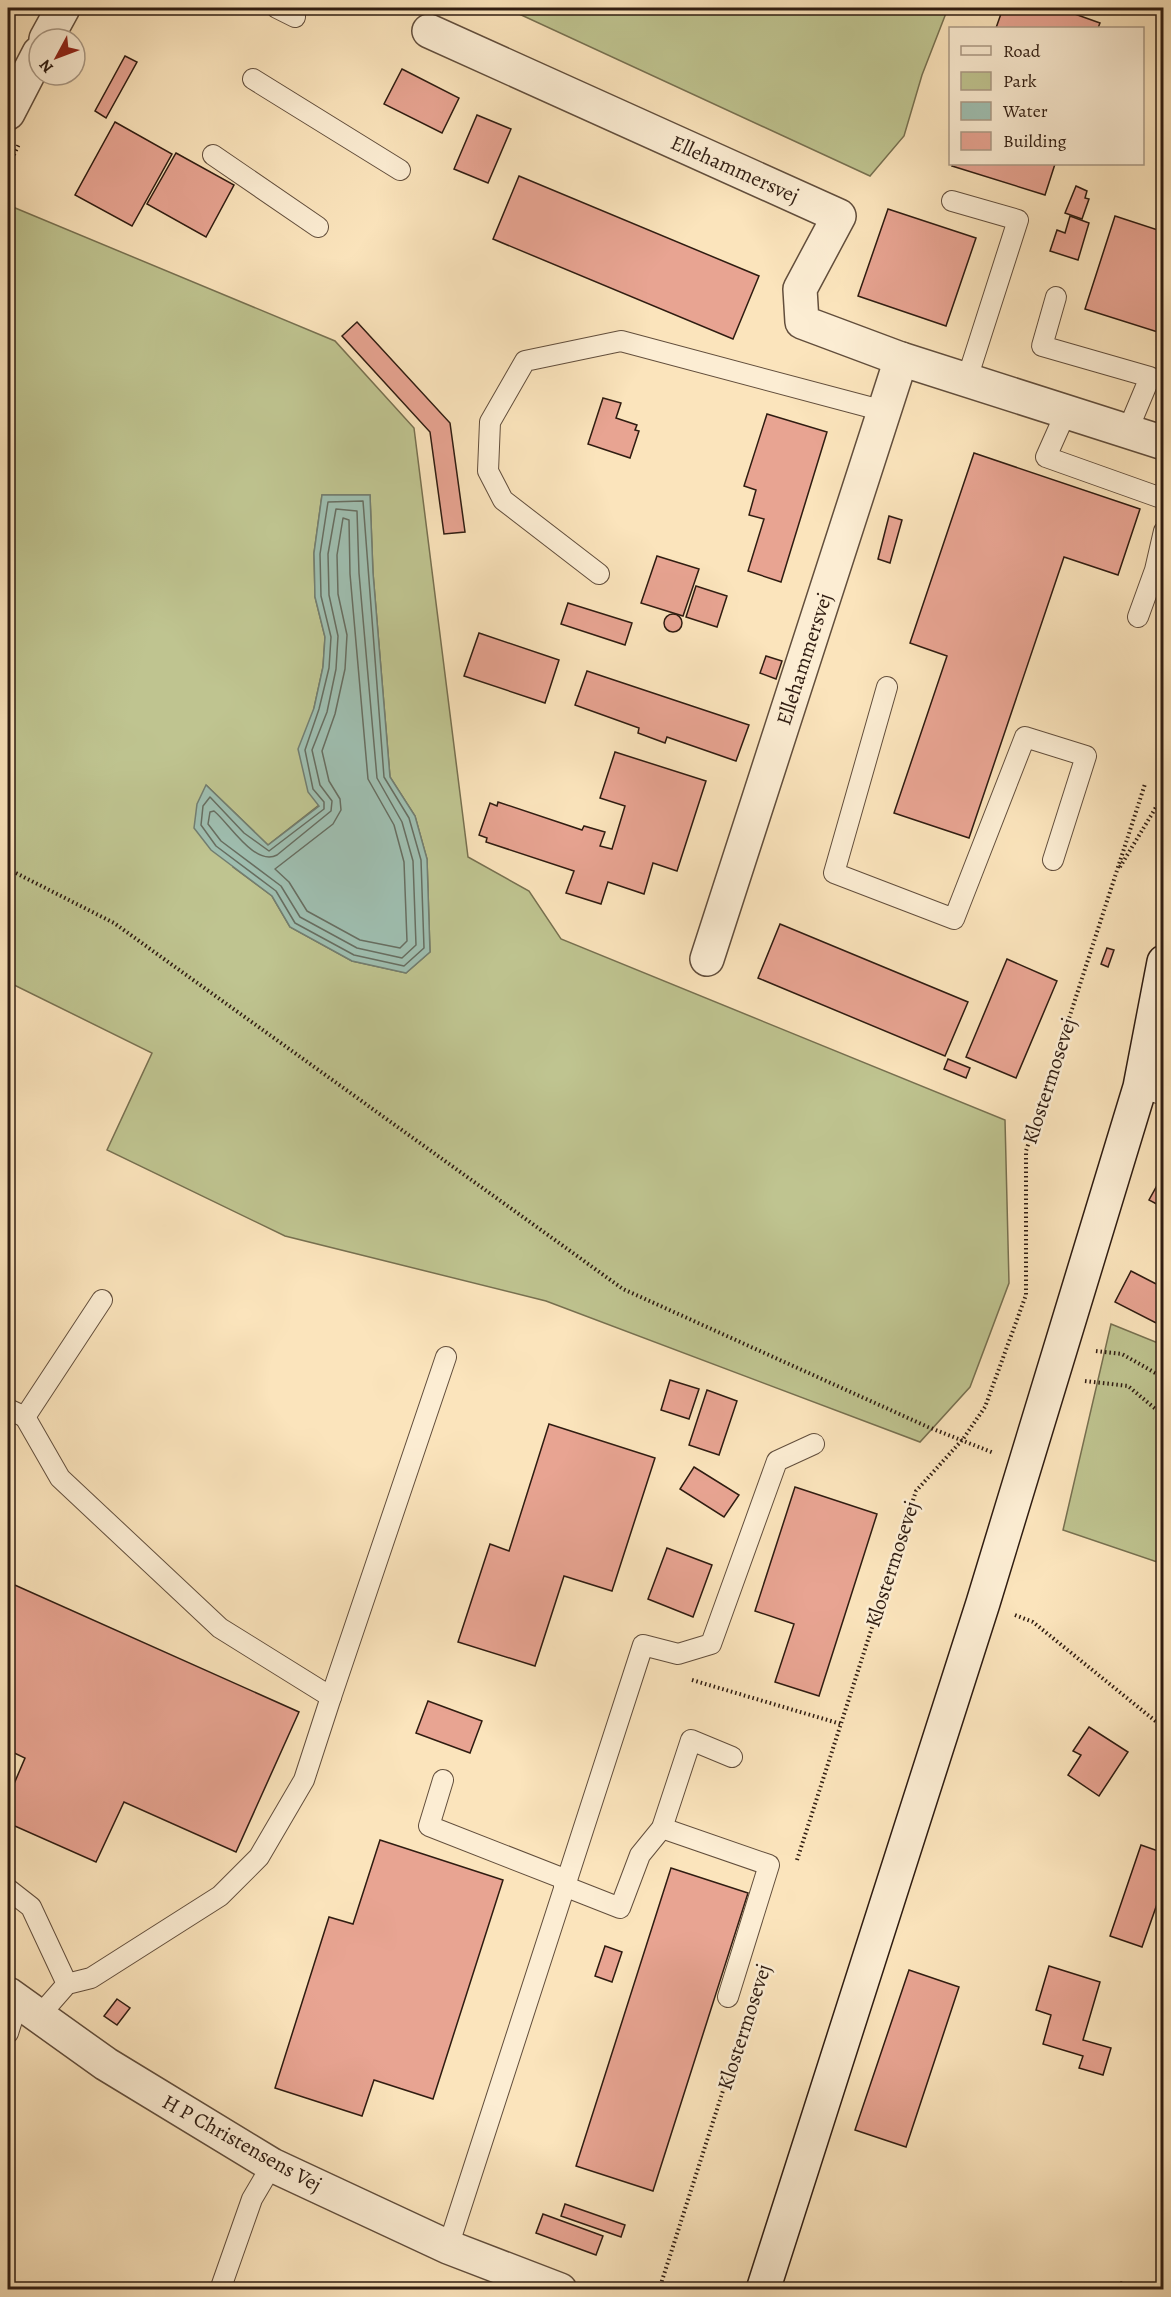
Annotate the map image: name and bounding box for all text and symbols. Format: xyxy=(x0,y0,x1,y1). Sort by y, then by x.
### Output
north arrow xyxy=(27,27,87,87)
legend xyxy=(949,27,1144,165)
text: Road xyxy=(1003,39,1041,63)
text: N xyxy=(34,54,59,78)
text: Park xyxy=(1003,69,1037,93)
text: Water xyxy=(1002,99,1048,123)
street label: Ellehammersvej xyxy=(666,128,804,210)
text: Building xyxy=(1003,129,1067,153)
street label: Ellehammersvej xyxy=(769,589,839,729)
street label: Klostermosevej xyxy=(1015,1014,1083,1148)
street label: Klostermosevej xyxy=(858,1497,926,1631)
street label: Klostermosevej xyxy=(710,1960,778,2094)
street label: H P Christensens Vej xyxy=(157,2088,327,2198)

